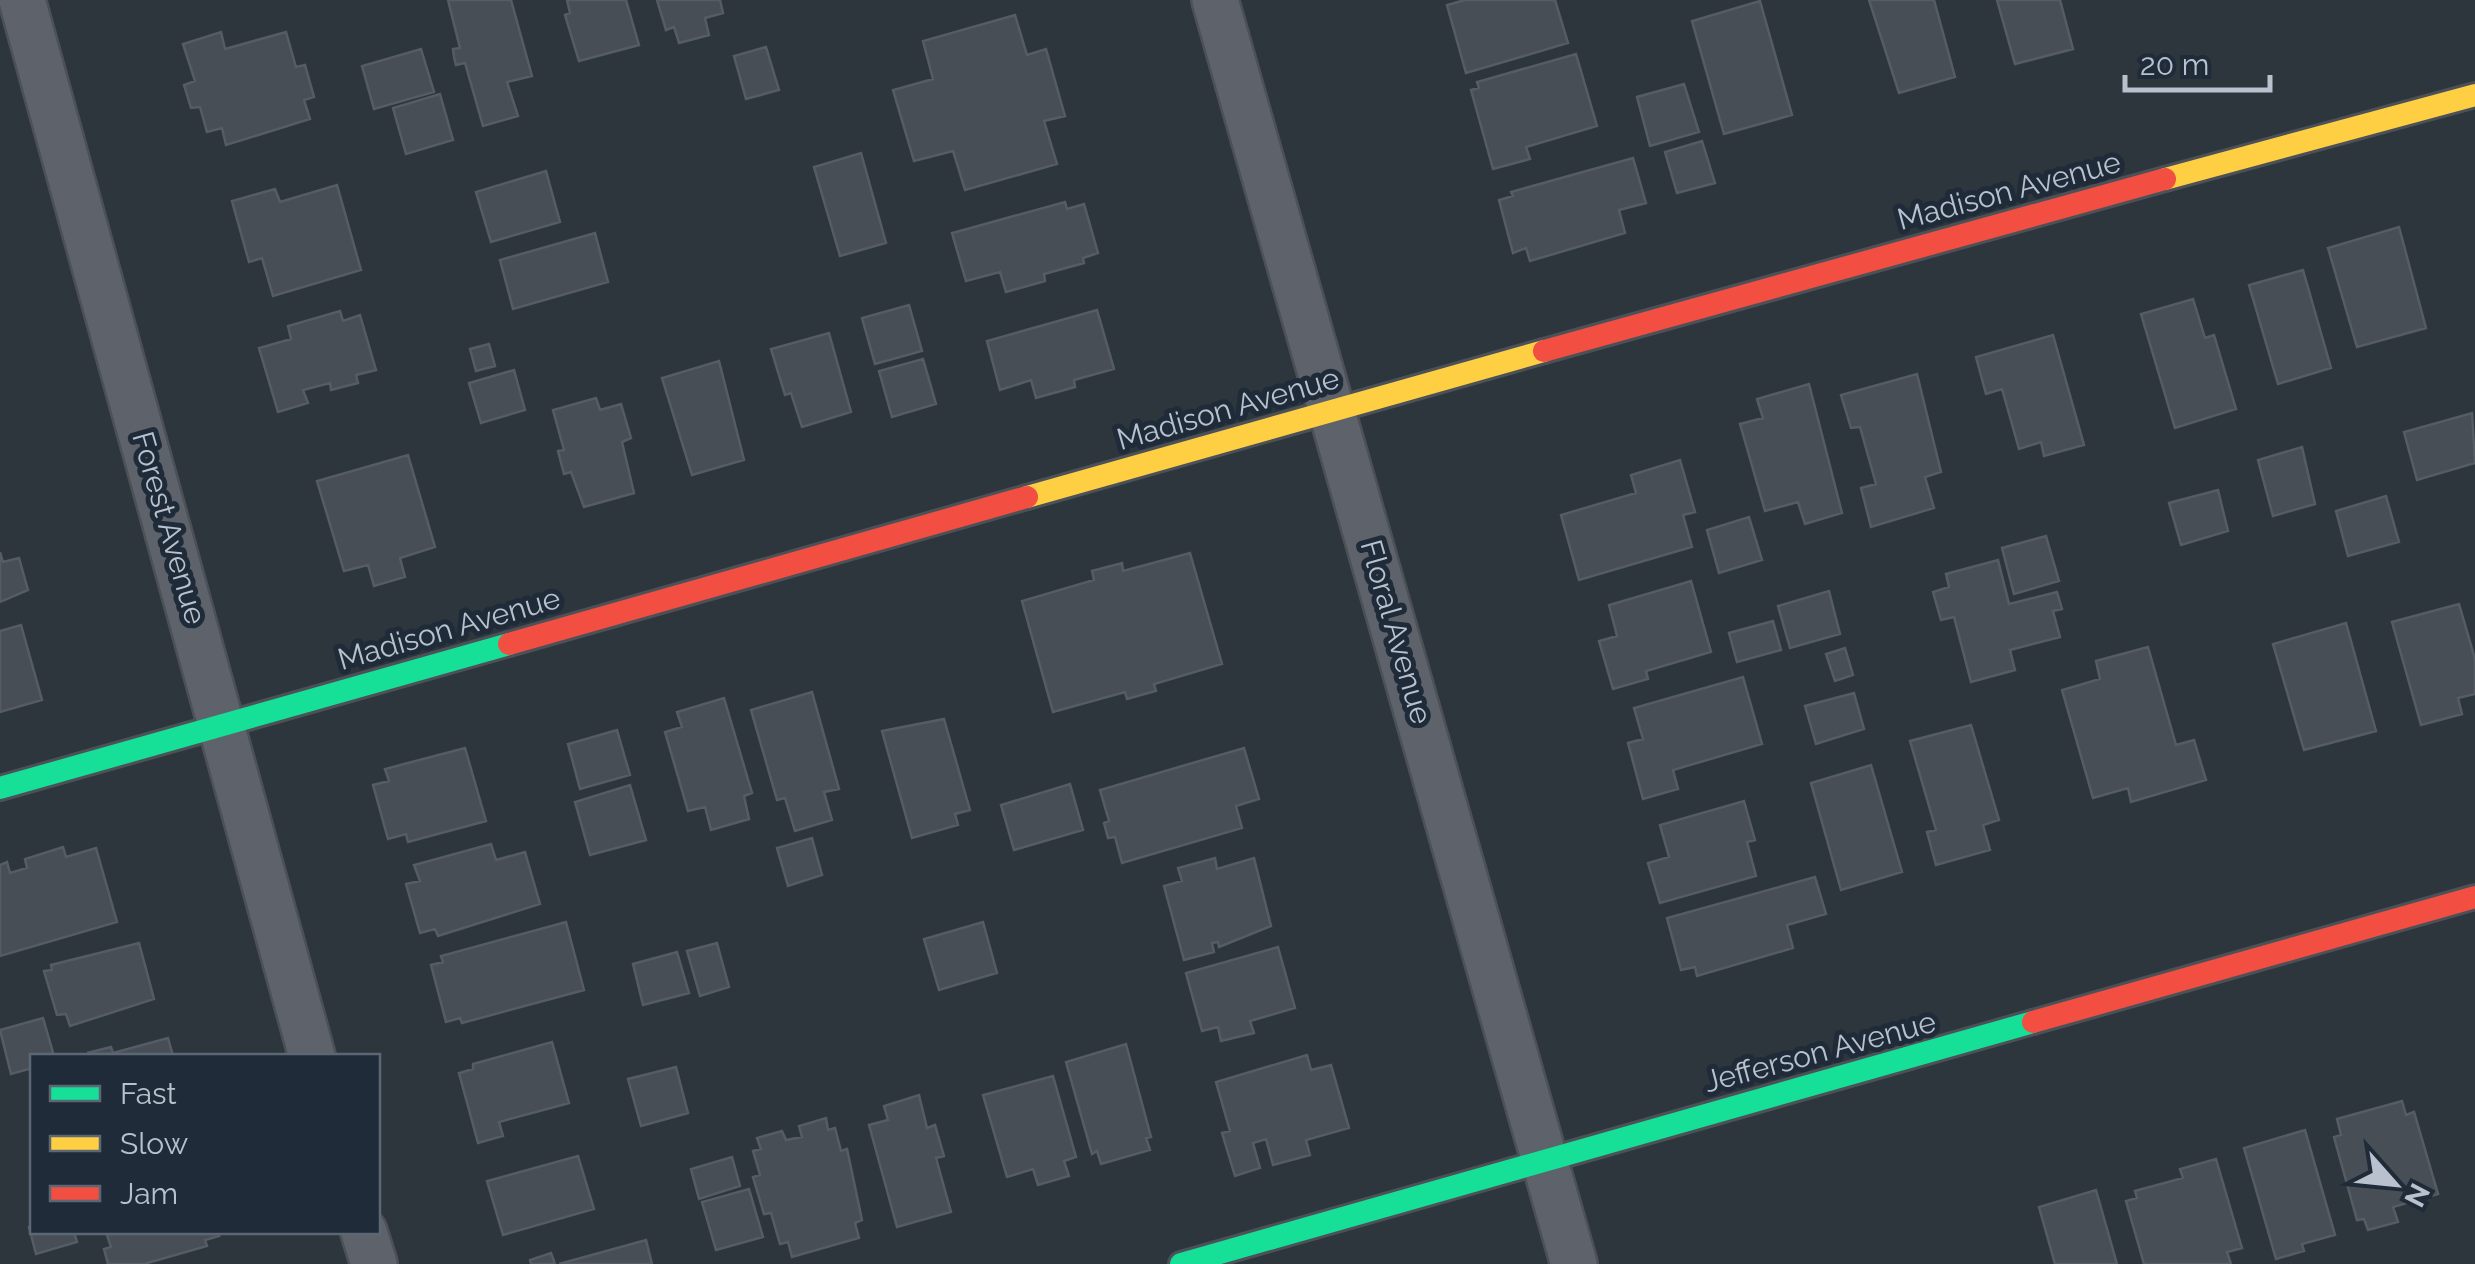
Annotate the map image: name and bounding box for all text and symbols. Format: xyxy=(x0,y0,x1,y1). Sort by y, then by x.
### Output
scale bar xyxy=(2125,30,2270,92)
text: 20 m xyxy=(2140,47,2209,82)
street label: Madison Avenue xyxy=(1893,144,2124,237)
street label: Madison Avenue xyxy=(1113,360,1343,457)
street label: Forest Avenue xyxy=(125,428,214,628)
street label: Floral Avenue xyxy=(1354,536,1439,728)
street label: Madison Avenue xyxy=(334,580,564,677)
street label: Jefferson Avenue xyxy=(1700,1004,1940,1099)
legend xyxy=(30,1054,380,1234)
text: Fast xyxy=(120,1076,177,1111)
text: Slow xyxy=(120,1126,188,1161)
north arrow xyxy=(2345,1134,2445,1234)
text: Jam xyxy=(120,1176,178,1211)
text: N xyxy=(2397,1178,2436,1212)

